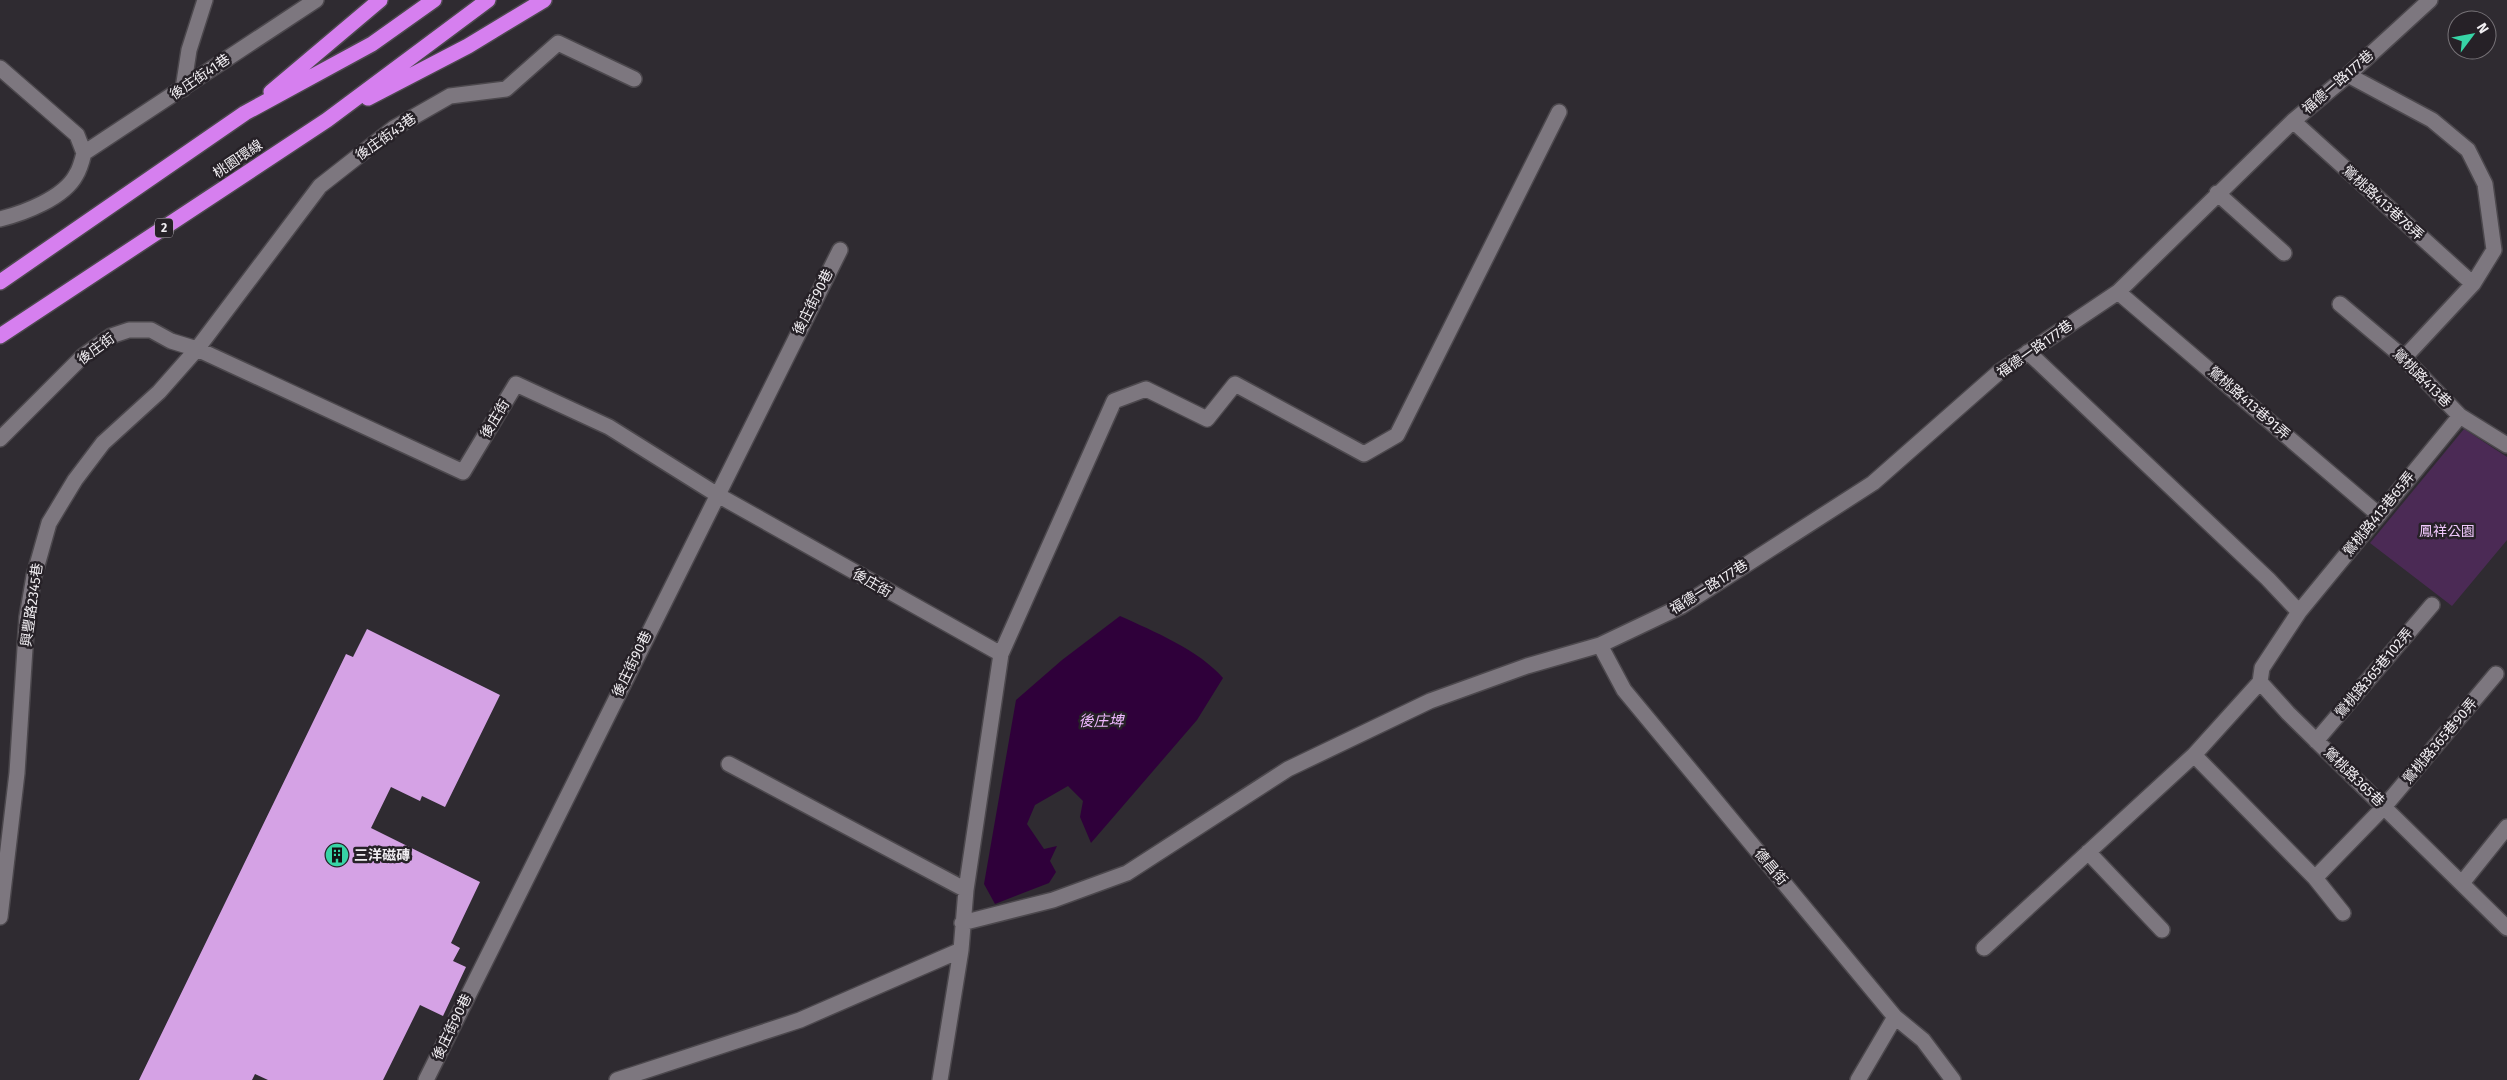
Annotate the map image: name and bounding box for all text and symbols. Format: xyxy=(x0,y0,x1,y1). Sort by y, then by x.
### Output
north arrow xyxy=(2447,10,2497,60)
text: N xyxy=(2473,20,2492,37)
street label: 福德一路177巷 xyxy=(2299,47,2377,117)
street label: 後庄街41巷 xyxy=(167,51,233,103)
street label: 後庄街43巷 xyxy=(352,110,420,164)
street label: 桃園環線 xyxy=(210,136,266,182)
street label: 鶯桃路413巷78弄 xyxy=(2339,162,2427,244)
road number: 2 xyxy=(155,218,173,238)
street label: 後庄街90巷 xyxy=(789,266,837,338)
street label: 福德一路177巷 xyxy=(1994,317,2076,381)
street label: 後庄街 xyxy=(74,330,118,368)
street label: 鶯桃路413巷 xyxy=(2389,345,2455,411)
street label: 鶯桃路413巷91弄 xyxy=(2205,363,2293,443)
street label: 後庄街 xyxy=(477,397,513,441)
street label: 鶯桃路413巷65弄 xyxy=(2340,468,2418,560)
park label: 鳳祥公園 xyxy=(2419,523,2475,540)
street label: 福德一路177巷 xyxy=(1667,556,1751,618)
street label: 興豐路2345巷 xyxy=(18,562,46,648)
street label: 後庄街 xyxy=(850,565,894,601)
street label: 鶯桃路365巷102弄 xyxy=(2331,625,2417,721)
street label: 後庄街90巷 xyxy=(609,628,655,700)
street label: 鶯桃路365巷90弄 xyxy=(2399,695,2481,787)
water label: 後庄埤 xyxy=(1078,712,1125,730)
street label: 鶯桃路365巷 xyxy=(2320,744,2388,810)
building icon: 三洋磁磚 xyxy=(324,842,350,868)
street label: 德昌街 xyxy=(1751,845,1791,889)
place label: 三洋磁磚 xyxy=(354,847,410,864)
street label: 後庄街90巷 xyxy=(429,991,475,1063)

